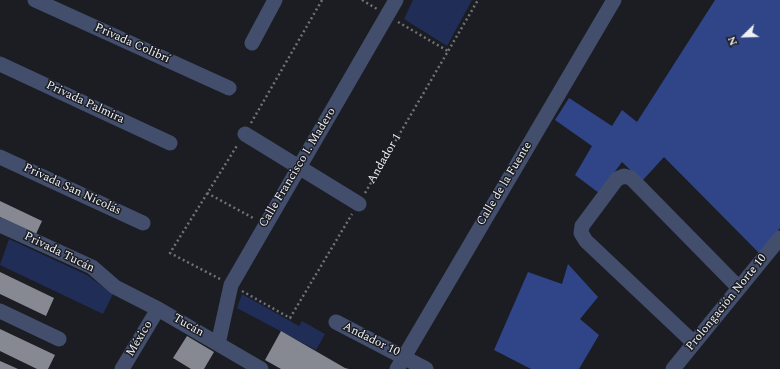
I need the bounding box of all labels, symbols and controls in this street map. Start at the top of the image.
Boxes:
north arrow [724,16,764,56]
street label: Privada Colibrí [92,21,172,67]
text: N [723,33,742,48]
street label: Privada Palmira [44,79,126,127]
street label: Calle Francisco I. Madero [257,106,339,230]
street label: Andador 1 [365,131,405,187]
street label: Calle de la Fuente [474,140,536,228]
street label: Privada San Nicolás [21,161,123,219]
street label: Privada Tucán [21,230,97,276]
street label: Prolongación Norte 10 [684,252,770,354]
street label: Tucán [170,311,206,341]
street label: México [124,319,156,359]
street label: Andador 10 [340,320,402,360]

